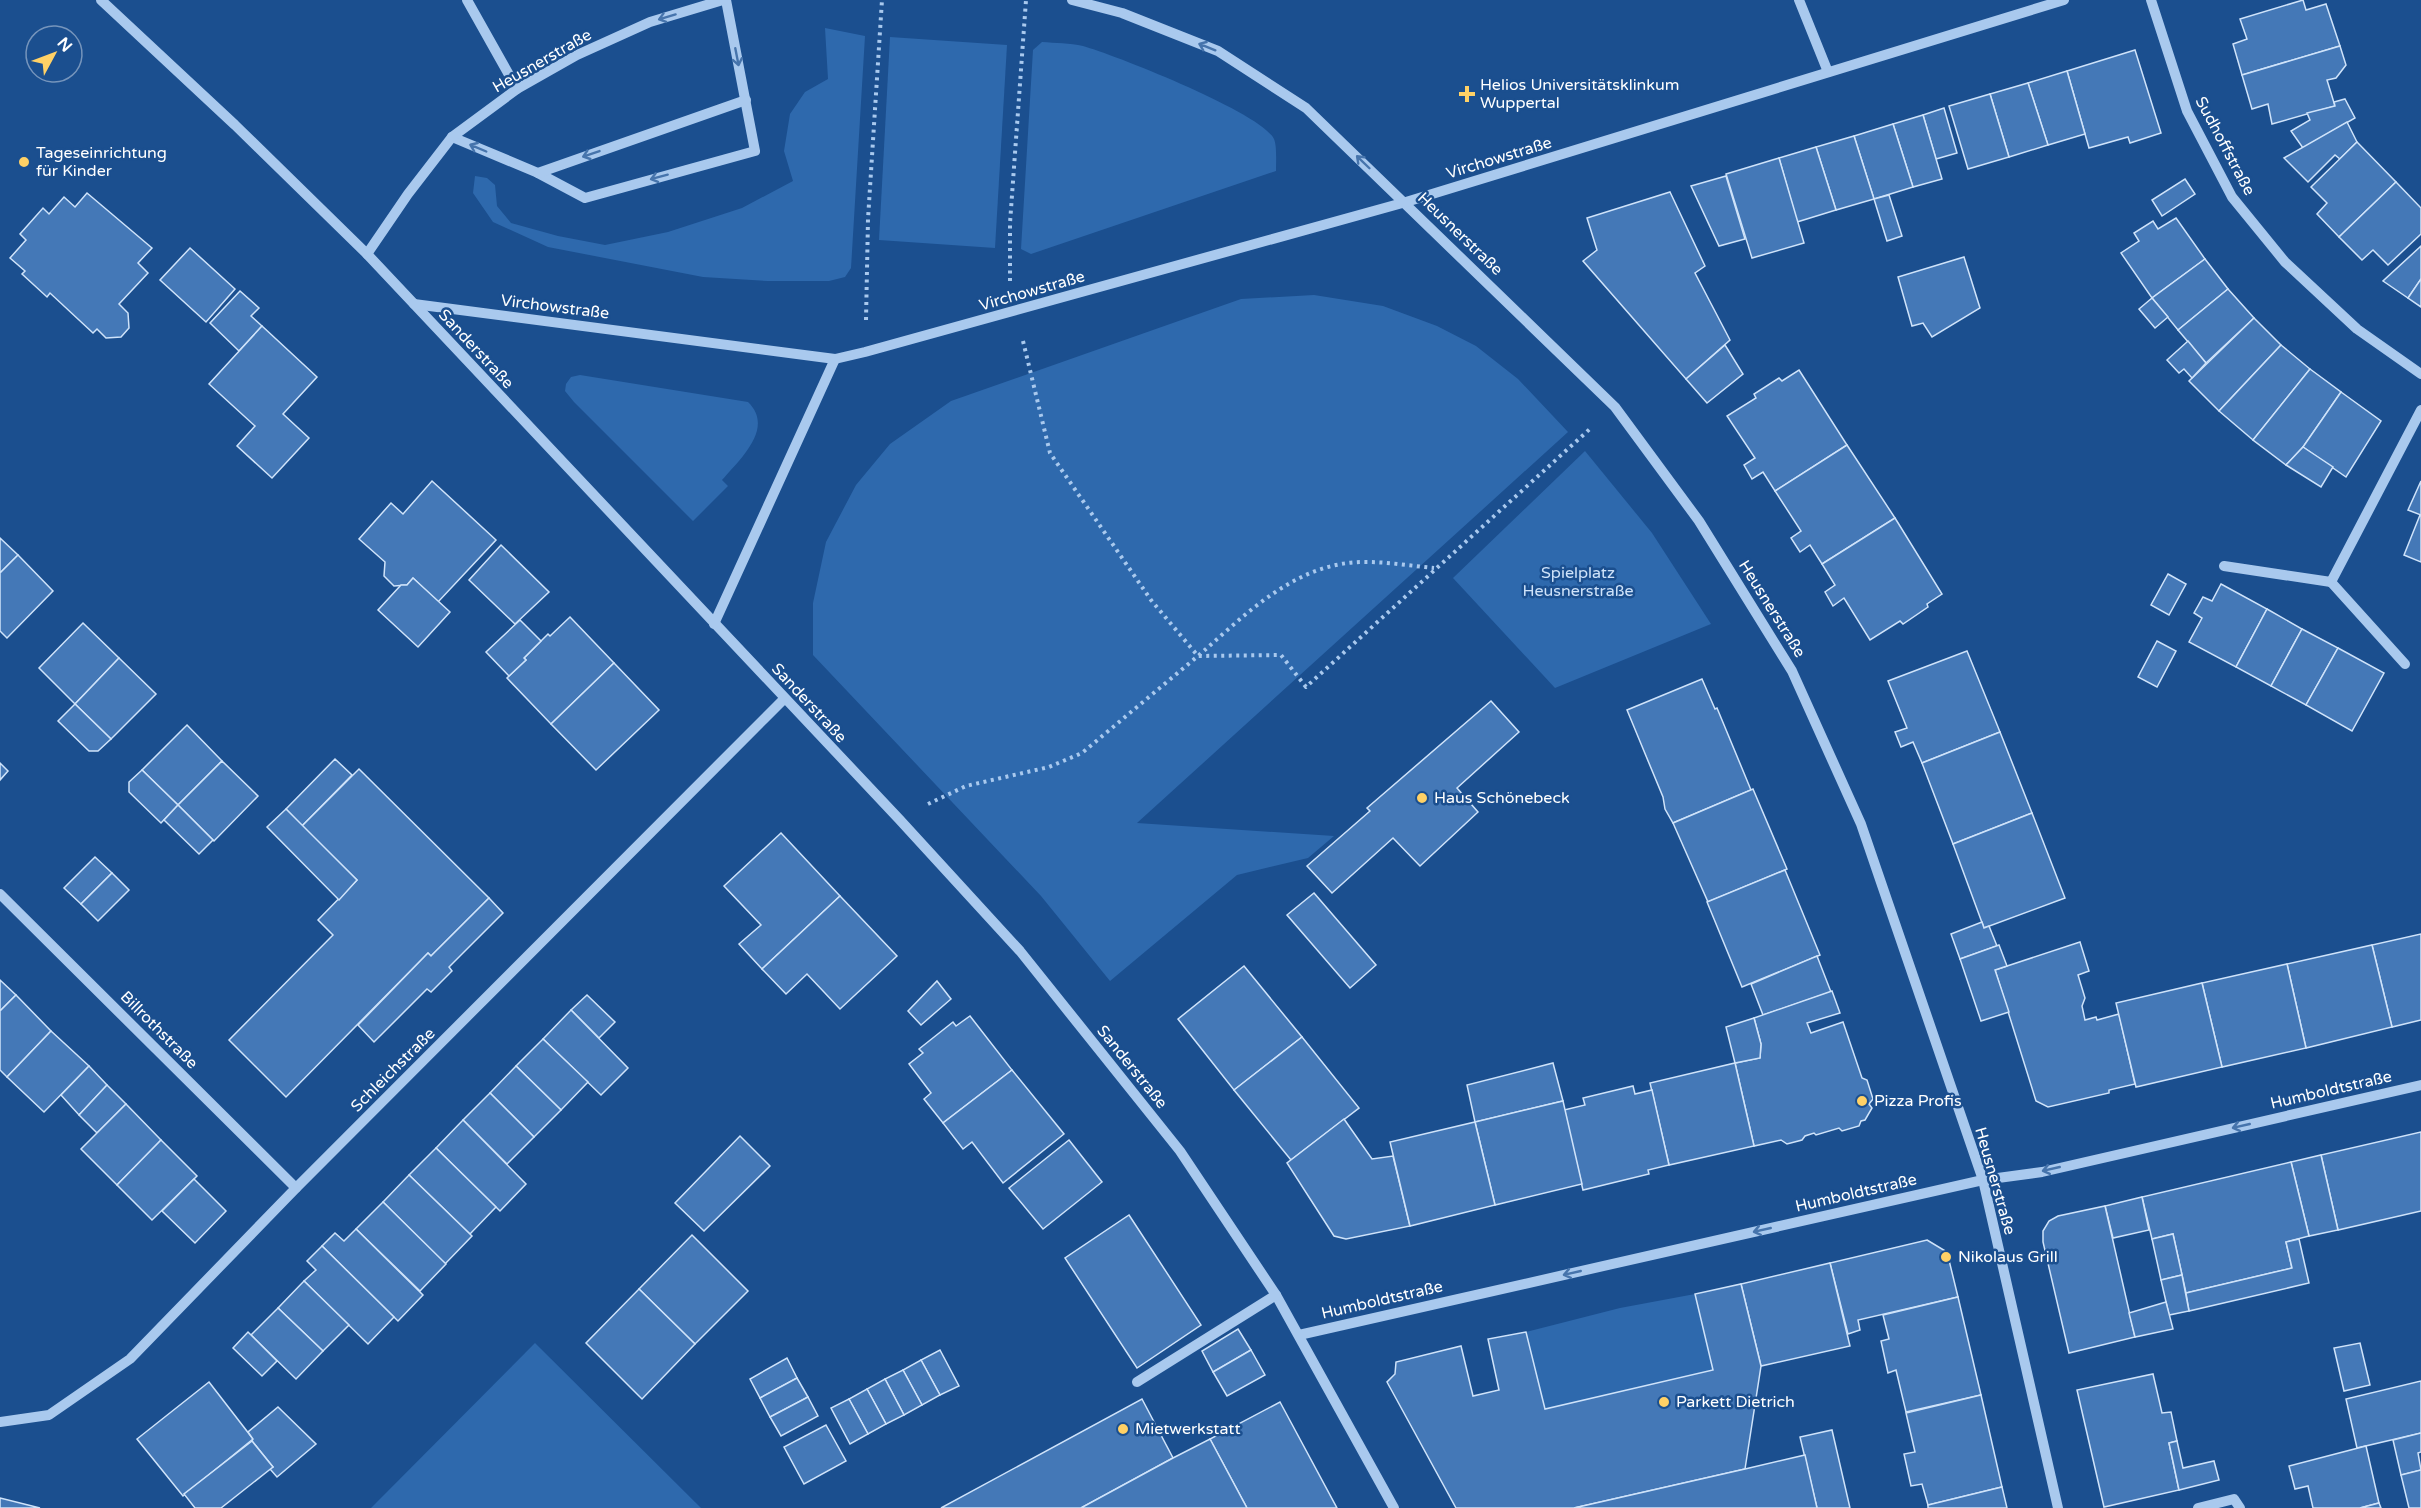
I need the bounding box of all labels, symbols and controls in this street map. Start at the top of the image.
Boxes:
one-way arrow [658,12,677,23]
north arrow [24,24,84,84]
street label: Heusnerstraße [489,25,595,97]
text: N [53,33,76,56]
one-way arrow [1199,41,1217,52]
one-way arrow [732,47,743,67]
place label: Helios Universitätsklinkum Wuppertal [1480,75,1680,113]
marker: Helios Universitätsklinkum Wuppertal [1458,85,1476,103]
street label: Sudhoffstraße [2191,93,2259,199]
street label: Virchowstraße [1444,133,1554,183]
one-way arrow [470,142,488,153]
place label: Tageseinrichtung für Kinder [36,143,167,181]
one-way arrow [582,150,601,161]
marker: Tageseinrichtung für Kinder [17,155,31,169]
one-way arrow [1356,155,1371,169]
one-way arrow [650,172,669,184]
street label: Heusnerstraße [1413,188,1507,280]
street label: Virchowstraße [977,266,1087,316]
street label: Virchowstraße [500,290,610,324]
street label: Sanderstraße [434,305,518,393]
street label: Heusnerstraße [1734,557,1810,661]
park label: Spielplatz Heusnerstraße [1523,563,1633,601]
street label: Sanderstraße [767,659,851,747]
place label: Haus Schönebeck [1434,788,1570,808]
marker: Haus Schönebeck [1415,791,1429,805]
street label: Billrothstraße [116,987,202,1073]
street label: Sanderstraße [1092,1021,1172,1113]
street label: Schleichstraße [347,1024,439,1116]
street label: Humboldtstraße [2268,1066,2394,1114]
place label: Pizza Profis [1874,1091,1962,1111]
marker: Pizza Profis [1855,1094,1869,1108]
one-way arrow [2232,1121,2251,1133]
street label: Heusnerstraße [1970,1125,2020,1237]
one-way arrow [2042,1164,2061,1176]
street label: Humboldtstraße [1793,1169,1919,1217]
one-way arrow [1753,1225,1772,1236]
place label: Nikolaus Grill [1958,1247,2058,1267]
marker: Nikolaus Grill [1939,1250,1953,1264]
one-way arrow [1562,1268,1582,1279]
street label: Humboldtstraße [1319,1276,1445,1324]
place label: Parkett Dietrich [1676,1392,1795,1412]
marker: Parkett Dietrich [1657,1395,1671,1409]
place label: Mietwerkstatt [1135,1419,1241,1439]
marker: Mietwerkstatt [1116,1422,1130,1436]

